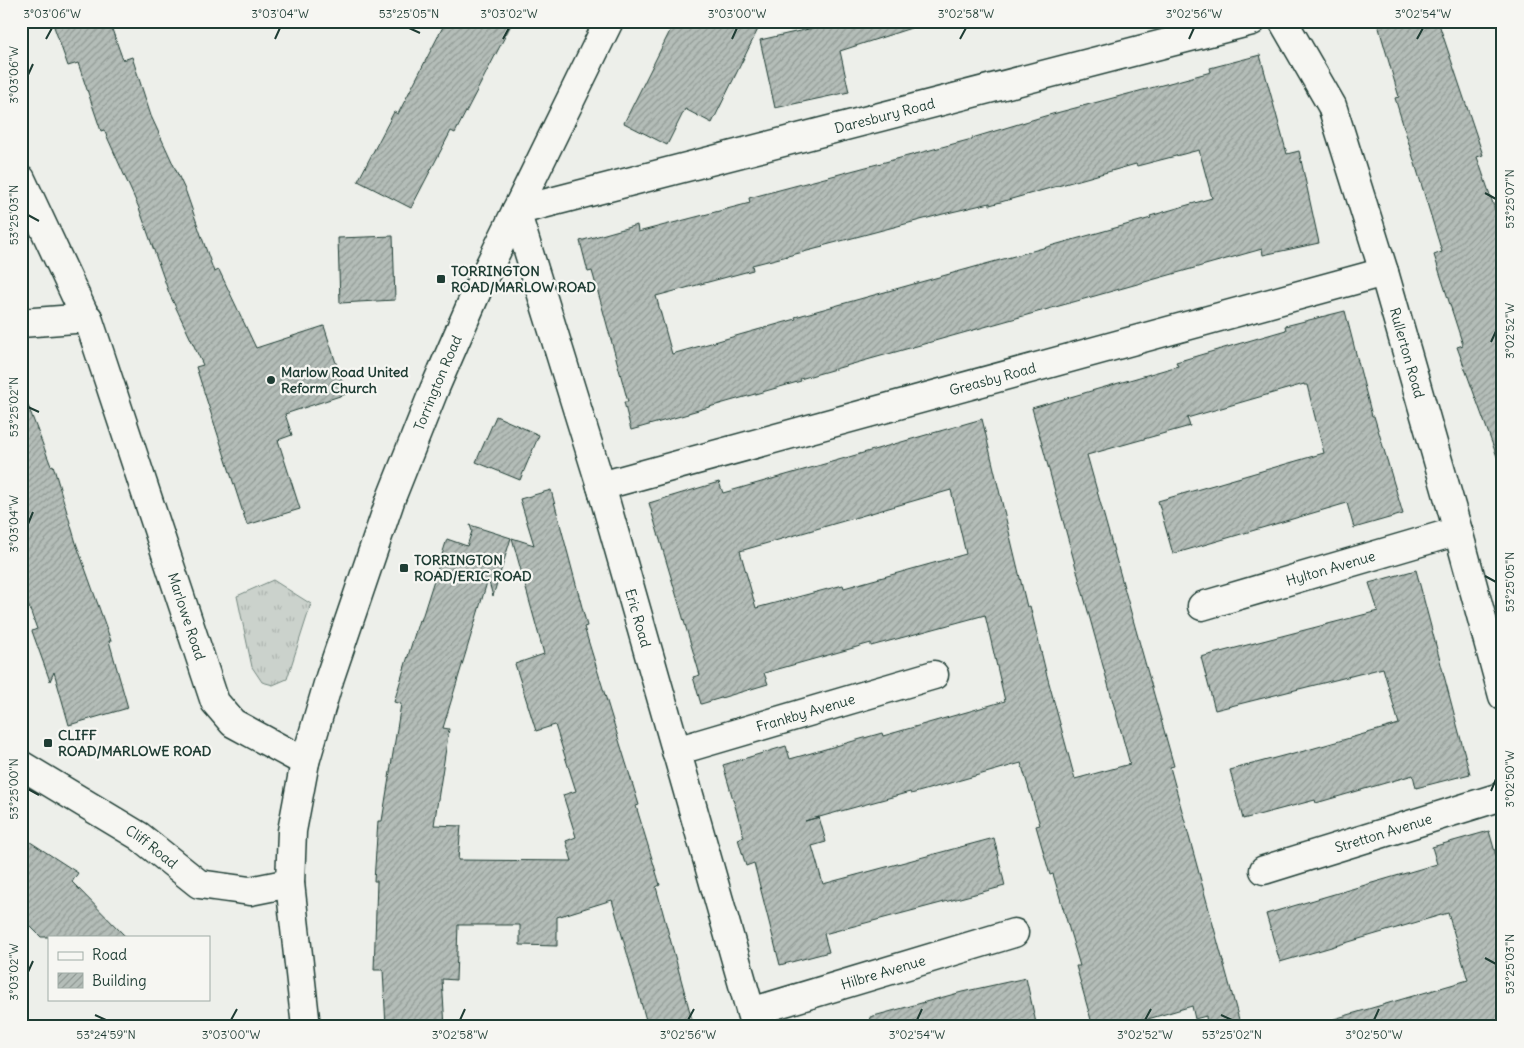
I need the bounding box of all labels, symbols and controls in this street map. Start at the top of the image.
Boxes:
text: 3°03'06"W [23,6,81,21]
text: 3°03'04"W [251,6,309,21]
text: 53°25'05"N [379,6,439,21]
text: 3°03'02"W [480,6,538,21]
text: 3°03'00"W [708,6,766,21]
text: 3°02'58"W [938,6,994,21]
text: 3°02'56"W [1166,6,1222,21]
text: 3°02'54"W [1395,6,1451,21]
text: 3°03'06"W [6,46,21,104]
street label: Daresbury Road [832,94,937,137]
text: 53°25'07"N [1502,169,1517,229]
text: 53°25'03"N [6,185,21,245]
place label: TORRINGTON ROAD/MARLOW ROAD [451,262,596,296]
marker: TORRINGTON ROAD/MARLOW ROAD [435,273,447,285]
text: 3°02'52"W [1502,303,1517,359]
street label: Rullerton Road [1386,305,1429,400]
street label: Torrington Road [410,333,466,433]
street label: Greasby Road [947,359,1038,399]
place label: Marlow Road United Reform Church [281,363,409,397]
marker: Marlow Road United Reform Church [265,374,277,386]
text: 53°25'02"N [6,377,21,437]
text: 3°03'04"W [6,495,21,553]
street label: Hylton Avenue [1284,547,1377,590]
place label: TORRINGTON ROAD/ERIC ROAD [414,551,532,585]
text: 53°25'05"N [1502,552,1517,612]
marker: TORRINGTON ROAD/ERIC ROAD [398,562,410,574]
street label: Marlowe Road [164,570,209,662]
street label: Eric Road [621,587,655,649]
street label: Frankby Avenue [754,690,857,736]
place label: CLIFF ROAD/MARLOWE ROAD [58,726,212,760]
marker: CLIFF ROAD/MARLOWE ROAD [42,737,54,749]
text: 3°02'50"W [1502,750,1517,808]
text: 53°25'00"N [6,758,21,820]
street label: Stretton Avenue [1333,810,1434,857]
street label: Cliff Road [122,821,181,872]
text: 53°25'03"N [1502,934,1517,994]
legend [48,936,210,1000]
text: 3°03'02"W [6,943,21,1001]
text: Road [92,945,127,964]
street label: Hilbre Avenue [839,951,928,993]
text: Building [92,971,147,990]
text: 53°24'59"N [76,1027,136,1042]
text: 3°03'00"W [202,1027,260,1042]
text: 3°02'58"W [432,1027,488,1042]
text: 3°02'56"W [660,1027,716,1042]
text: 3°02'54"W [889,1027,945,1042]
text: 3°02'52"W [1117,1027,1173,1042]
text: 53°25'02"N [1202,1027,1262,1042]
text: 3°02'50"W [1345,1027,1403,1042]

